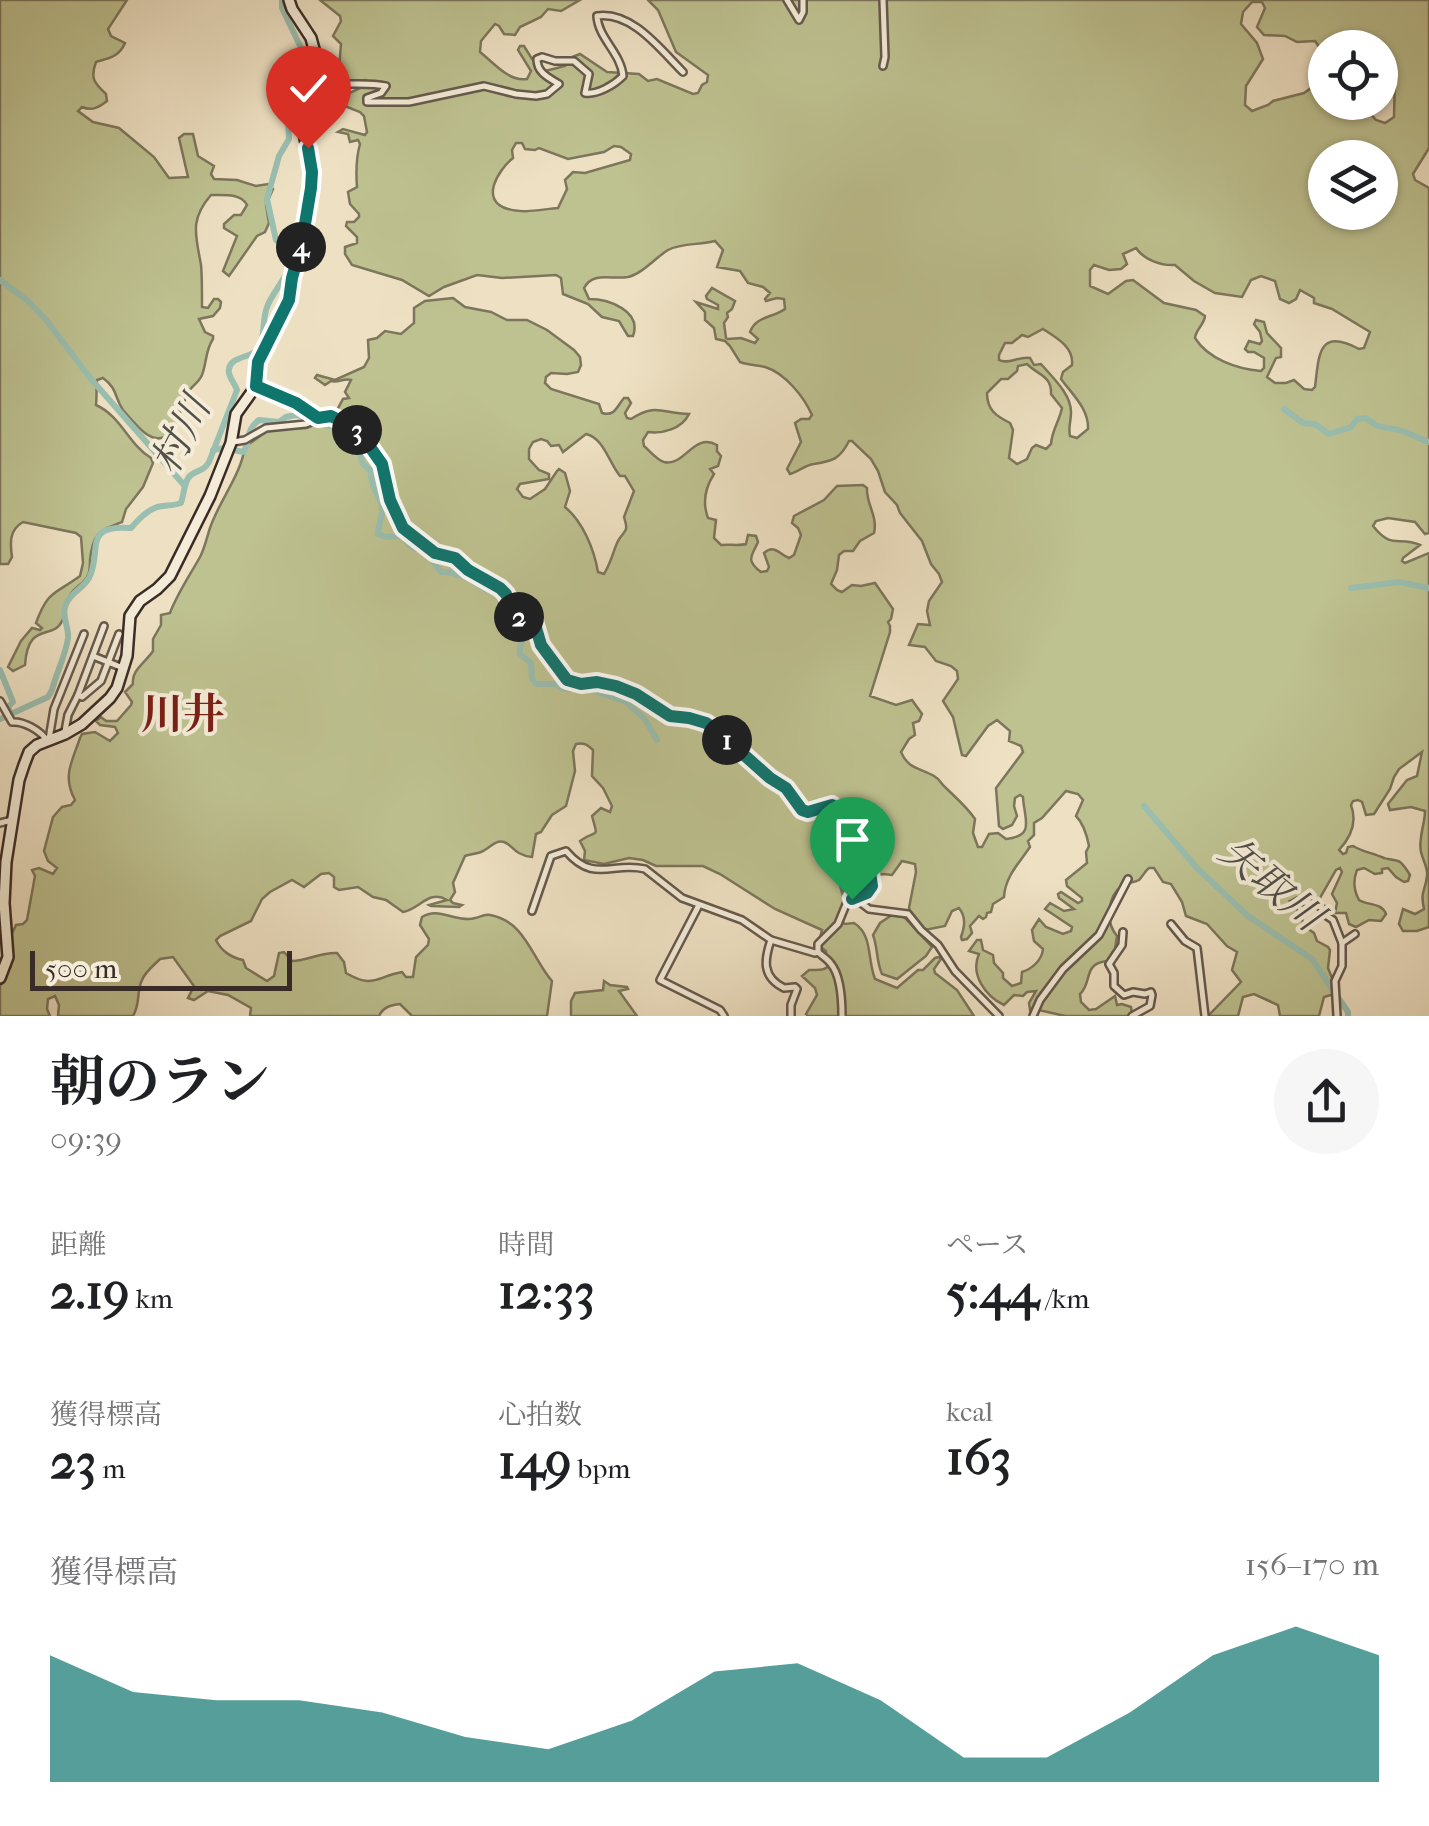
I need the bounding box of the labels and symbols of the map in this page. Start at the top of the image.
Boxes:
pin [266,46,351,149]
pin: 4 [276,222,326,272]
water label: 村川 [142,385,221,481]
pin: 3 [332,405,382,455]
pin: 2 [494,592,544,642]
district label: 川井 [141,690,225,739]
pin: 1 [702,715,752,765]
pin [810,797,895,900]
water label: 矢取川 [1210,828,1335,943]
scale bar [30,946,292,990]

